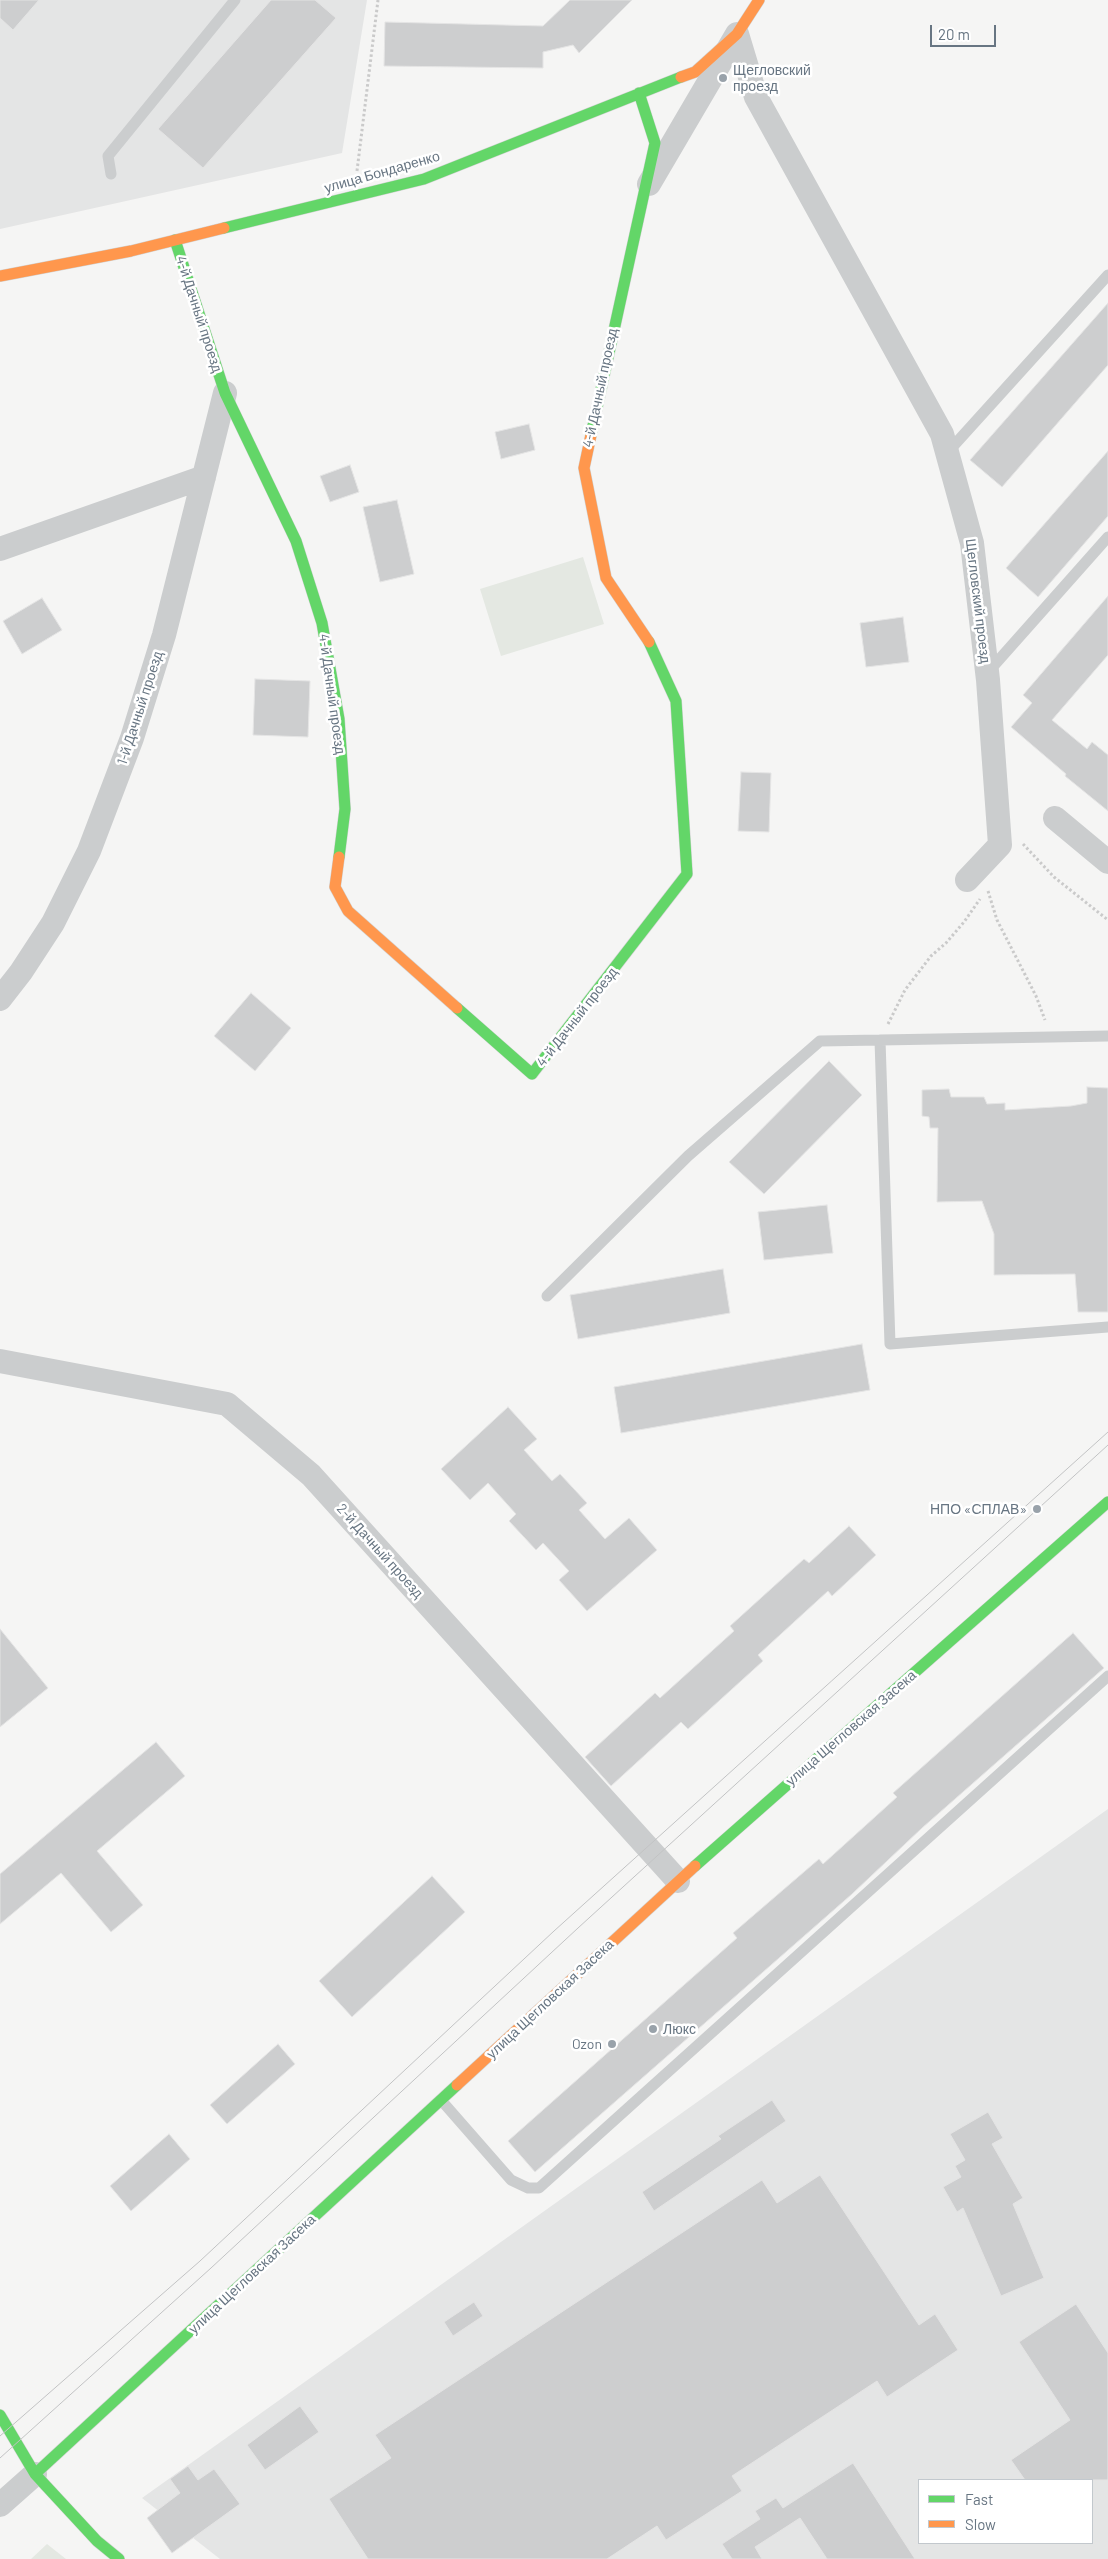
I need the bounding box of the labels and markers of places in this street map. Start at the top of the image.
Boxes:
place label: Щегловский проезд [733,62,811,94]
marker: Щегловский проезд [717,72,729,84]
place label: НПО «СПЛАВ» [930,1501,1027,1517]
marker: НПО «СПЛАВ» [1031,1503,1043,1515]
place label: Люкс [663,2021,696,2037]
marker: Люкс [647,2023,659,2035]
place label: Ozon [572,2036,602,2052]
marker: Ozon [606,2038,618,2050]

